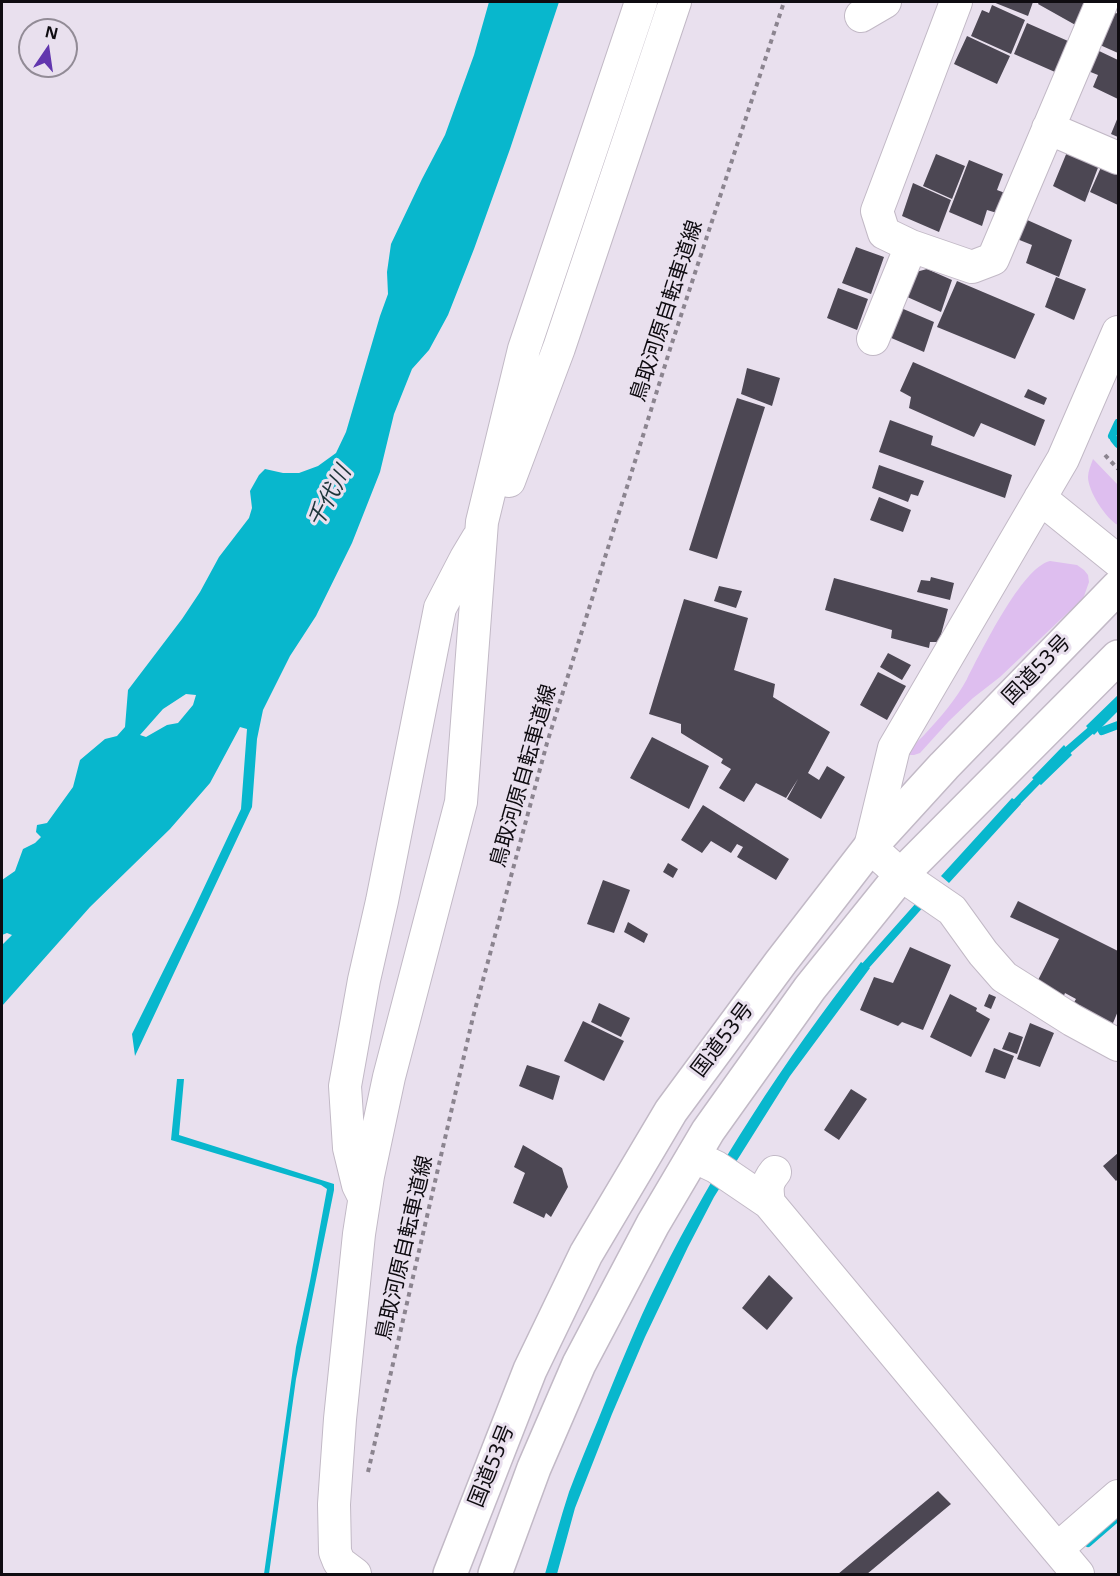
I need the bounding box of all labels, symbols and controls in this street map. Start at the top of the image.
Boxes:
north arrow [18,18,78,78]
text: N [43,20,60,45]
street label: 鳥取河原自転車道線 [626,217,708,405]
water label: 千代川 [303,462,357,532]
street label: 国道53号 [998,630,1076,710]
street label: 鳥取河原自転車道線 [486,682,562,870]
street label: 国道53号 [687,998,759,1082]
street label: 鳥取河原自転車道線 [371,1153,439,1343]
street label: 国道53号 [464,1421,520,1511]

